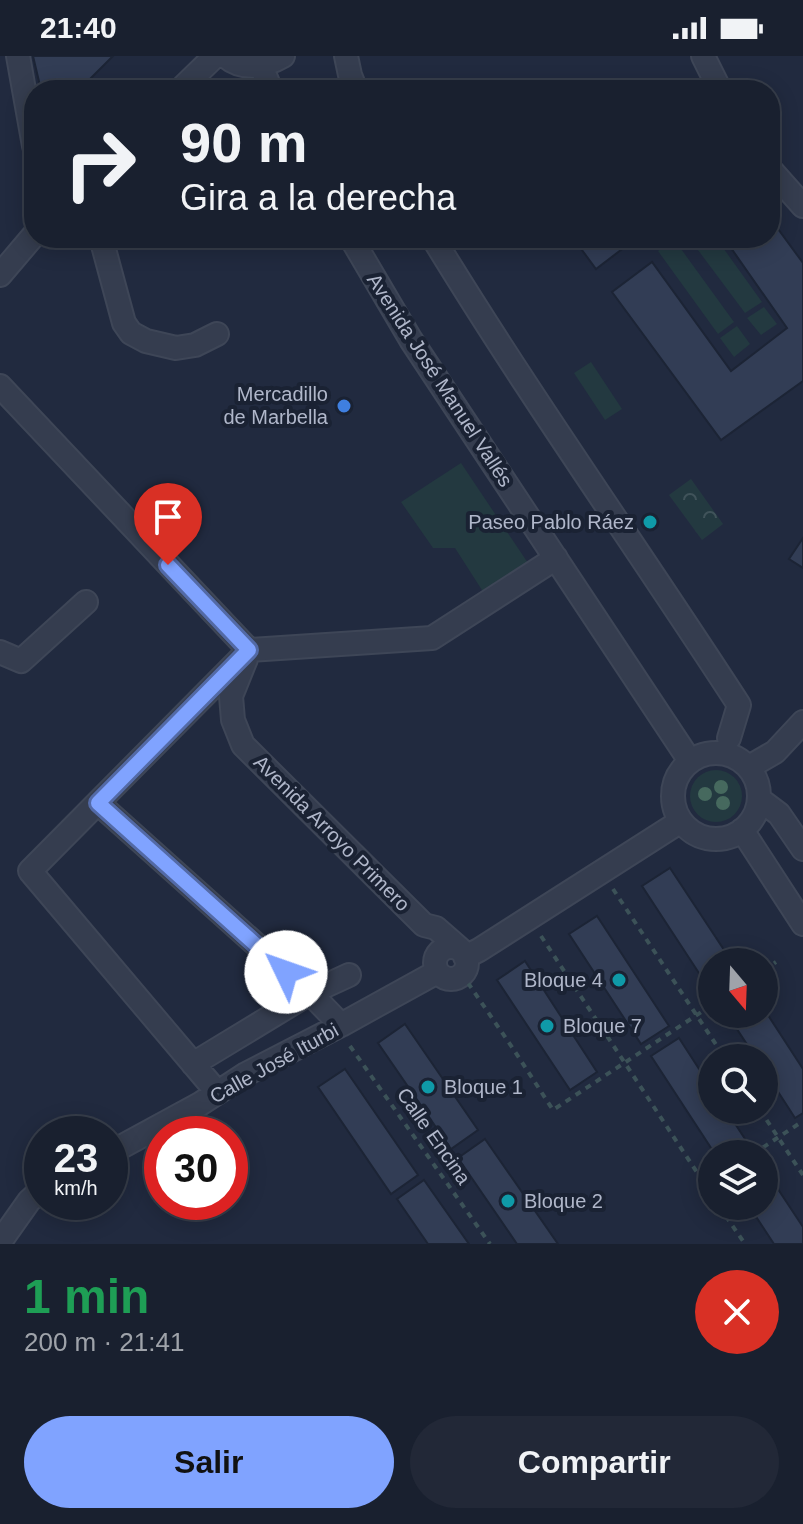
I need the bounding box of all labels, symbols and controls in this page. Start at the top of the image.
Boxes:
text: 21:40 [40,11,117,44]
text: 90 m [180,111,308,174]
icon: right [48,112,152,216]
text: Gira a la derecha [180,177,456,218]
street label: Avenida José Manuel Vallés [363,269,517,491]
place label: Mercadillo de Marbella [223,383,329,428]
marker: Mercadillo de Marbella [335,397,353,415]
pin [134,483,202,565]
icon: arrive [146,495,190,539]
place label: Paseo Pablo Ráez [468,511,634,533]
marker: Paseo Pablo Ráez [641,513,659,531]
street label: Avenida Arroyo Primero [250,751,414,915]
position arrow [244,930,328,1014]
north arrow [698,948,778,1028]
map controls [698,948,778,1220]
place label: Bloque 4 [524,969,603,991]
marker: Bloque 4 [610,971,628,989]
place label: Bloque 7 [563,1015,642,1037]
marker: Bloque 7 [538,1017,556,1035]
street label: Calle José Iturbi [206,1019,342,1107]
button: search [698,1044,778,1124]
place label: Bloque 1 [444,1076,523,1098]
marker: Bloque 1 [419,1078,437,1096]
street label: Calle Encina [393,1084,476,1189]
speed limit sign: 30 [144,1116,248,1220]
text: 23 [54,1136,98,1180]
button: layers [698,1140,778,1220]
text: km/h [54,1177,98,1199]
place label: Bloque 2 [524,1190,603,1212]
marker: Bloque 2 [499,1192,517,1210]
text: 1 min [24,1270,149,1323]
button: close [695,1270,779,1354]
text: 200 m · 21:41 [24,1327,184,1357]
button: Salir [24,1416,394,1508]
button: Compartir [410,1416,779,1508]

